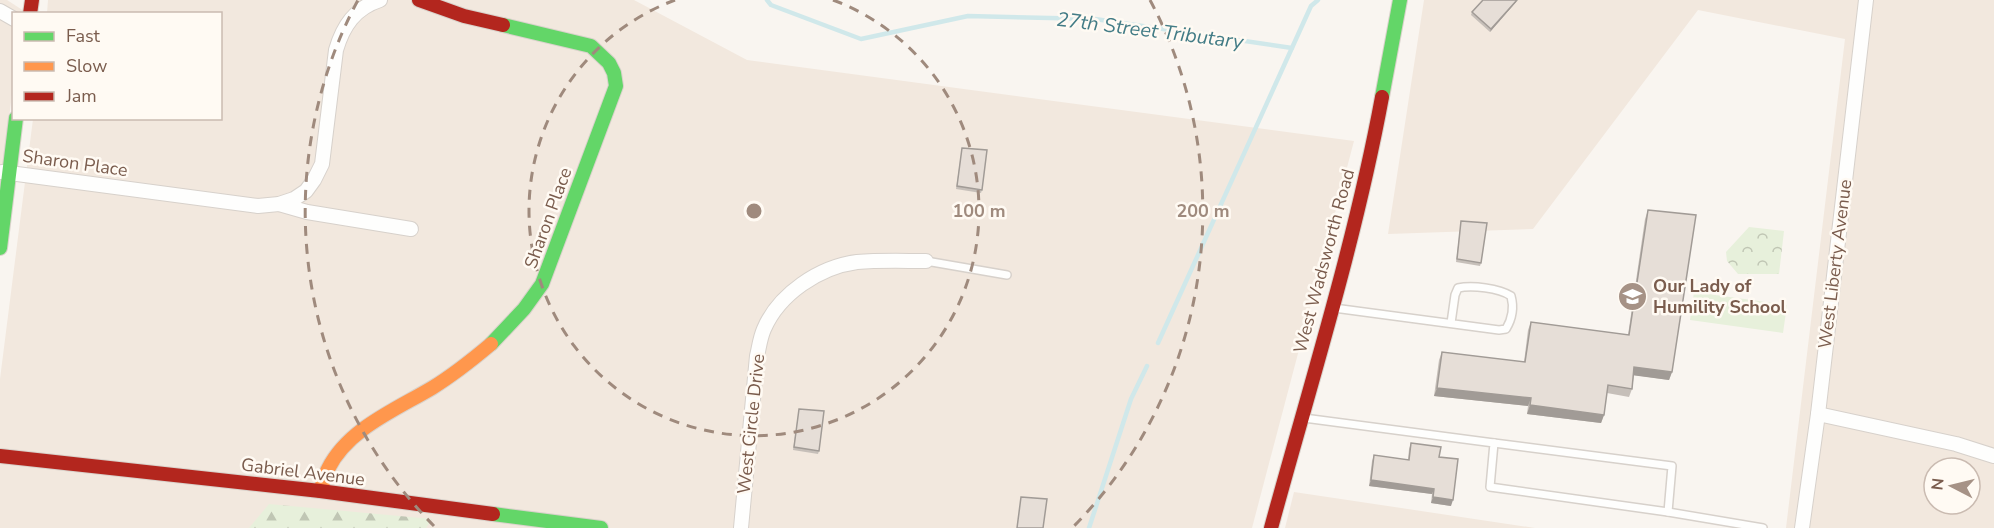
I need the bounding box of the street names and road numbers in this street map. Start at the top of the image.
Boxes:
street label: Sharon Place [21,144,129,182]
street label: Sharon Place [519,164,577,272]
street label: West Wadsworth Road [1288,166,1360,356]
street label: West Liberty Avenue [1813,178,1857,350]
street label: West Circle Drive [732,353,770,495]
street label: Gabriel Avenue [240,453,366,491]

